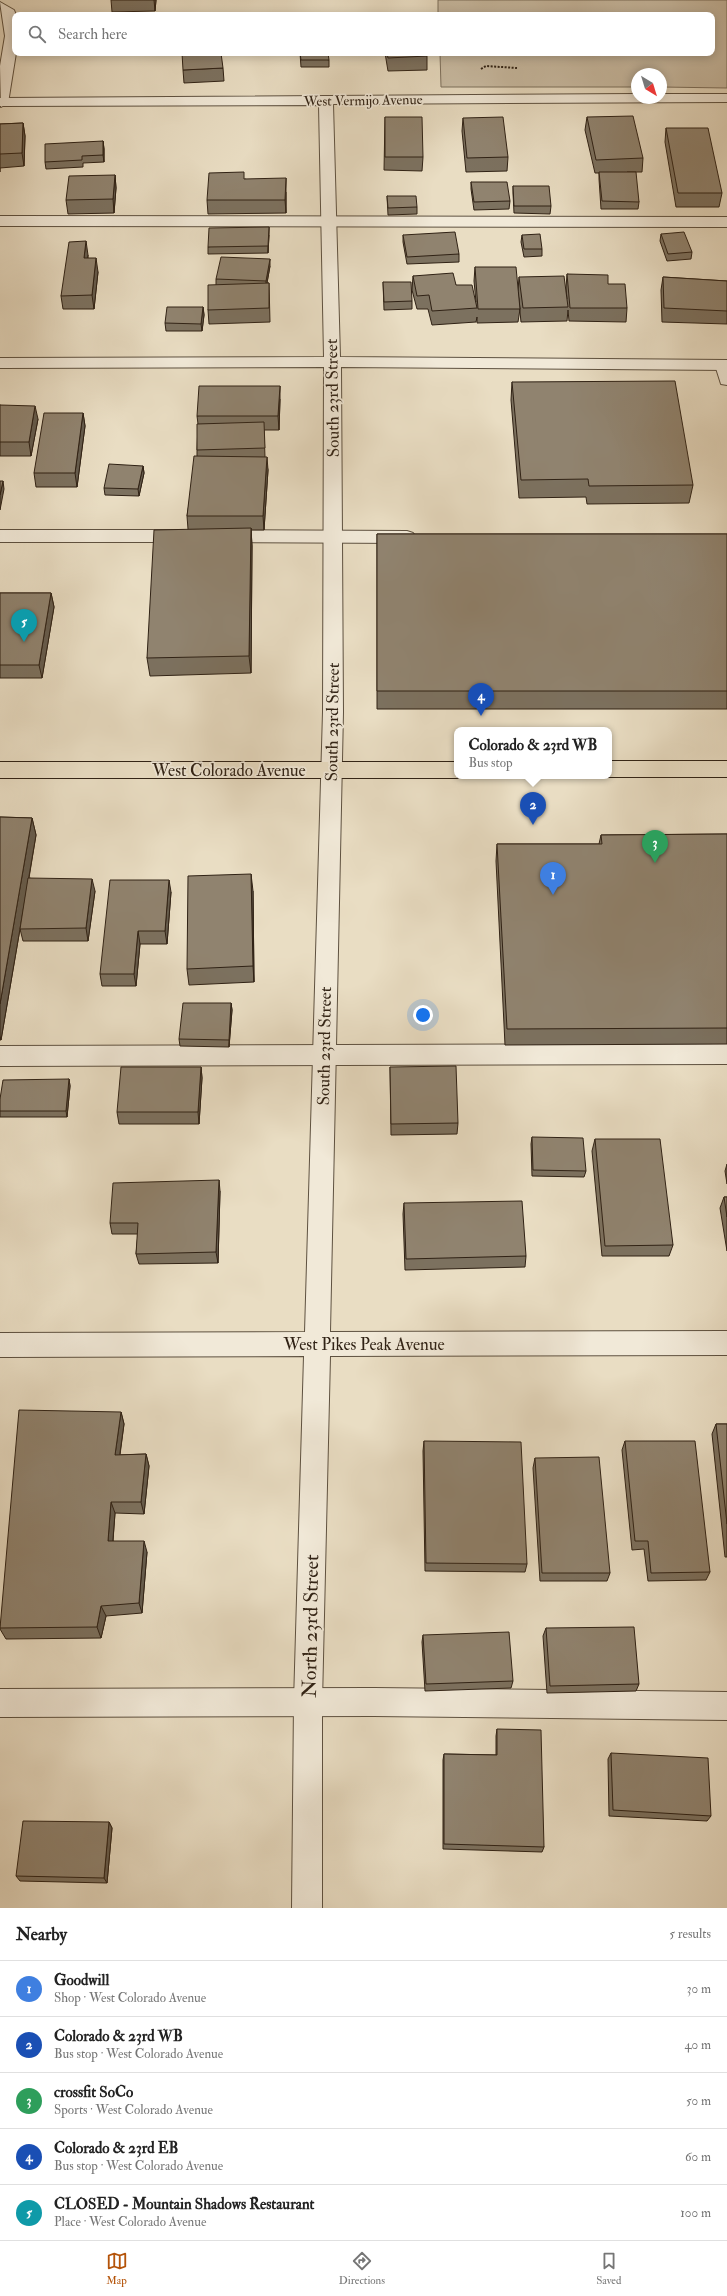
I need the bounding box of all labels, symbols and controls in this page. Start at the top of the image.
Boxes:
search box [12,12,715,56]
icon: search [26,23,48,45]
text: Search here [58,25,127,44]
north arrow [631,68,667,104]
street label: West Vermijo Avenue [302,91,423,110]
street label: South 23rd Street [321,338,344,458]
pin: 5 [11,609,37,642]
street label: South 23rd Street [321,662,344,782]
pin: 4 [468,683,494,716]
popup [454,727,612,779]
text: Colorado & 23rd WB [469,736,597,755]
text: Bus stop [469,755,512,771]
street label: West Colorado Avenue [151,760,306,781]
pin: 2 [520,792,546,825]
pin: 3 [642,830,668,863]
pin: 1 [540,862,566,895]
street label: South 23rd Street [313,986,336,1106]
your location [413,1005,433,1025]
street label: West Pikes Peak Avenue [282,1334,445,1355]
street label: North 23rd Street [297,1554,324,1698]
text: Nearby [16,1924,67,1945]
text: 5 results [669,1926,711,1942]
text: Goodwill [54,1971,109,1990]
text: 1 [27,1981,31,1997]
text: 30 m [687,1981,711,1997]
text: Shop · West Colorado Avenue [54,1990,206,2006]
text: Colorado & 23rd WB [54,2027,183,2046]
text: 2 [26,2037,32,2053]
text: 40 m [685,2037,711,2053]
text: Bus stop · West Colorado Avenue [54,2046,223,2062]
text: crossfit SoCo [54,2083,133,2102]
text: 3 [27,2093,32,2109]
text: 50 m [686,2093,711,2109]
text: Sports · West Colorado Avenue [54,2102,213,2118]
text: Colorado & 23rd EB [54,2139,178,2158]
text: 4 [25,2149,33,2165]
text: 60 m [685,2149,711,2165]
text: Bus stop · West Colorado Avenue [54,2158,223,2174]
text: CLOSED - Mountain Shadows Restaurant [54,2195,314,2214]
text: 5 [26,2205,32,2221]
text: 100 m [680,2205,711,2221]
text: Place · West Colorado Avenue [54,2214,206,2230]
tab: Map [106,2250,128,2287]
tab: Directions [339,2250,385,2287]
tab: Saved [596,2250,621,2287]

